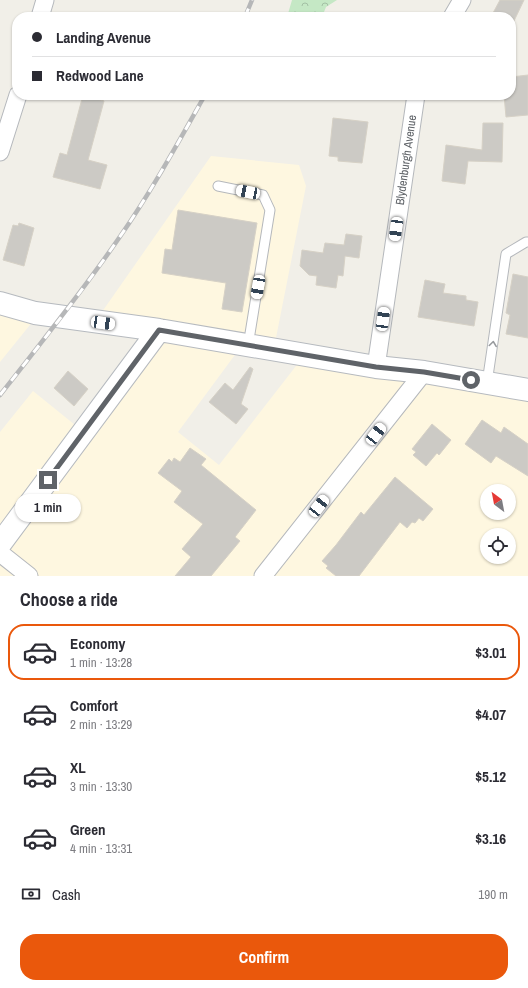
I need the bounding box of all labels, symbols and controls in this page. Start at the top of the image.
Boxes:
text: Landing Avenue [56,27,151,48]
text: Redwood Lane [56,65,143,86]
street label: Blydenburgh Avenue [392,114,420,206]
car [235,184,261,200]
car [388,216,404,242]
car [250,274,266,300]
car [375,306,391,332]
car [90,315,116,331]
one-way arrow [488,341,497,347]
route start [462,371,480,389]
car [364,421,388,447]
route end [39,471,57,489]
north arrow [480,484,516,520]
map controls [480,484,516,564]
car [307,493,331,519]
callout: 1 min [15,494,81,522]
text: 1 min [34,499,62,516]
button: locate [480,528,516,564]
text: Choose a ride [20,587,118,612]
text: Economy [70,633,125,654]
icon: car [22,634,58,670]
text: $3.01 [475,642,506,663]
text: 1 min · 13:28 [70,654,132,671]
text: Comfort [70,695,118,716]
icon: car [22,696,58,732]
text: $4.07 [475,704,506,725]
text: 2 min · 13:29 [70,716,132,733]
text: XL [70,757,86,778]
icon: car [22,758,58,794]
text: $5.12 [475,766,506,787]
text: 3 min · 13:30 [70,778,132,795]
text: Green [70,819,106,840]
icon: car [22,820,58,856]
text: $3.16 [475,828,506,849]
text: 4 min · 13:31 [70,840,132,857]
icon: cash [20,883,42,905]
text: Cash [52,884,81,905]
text: 190 m [478,886,508,903]
button: Confirm [20,934,508,980]

